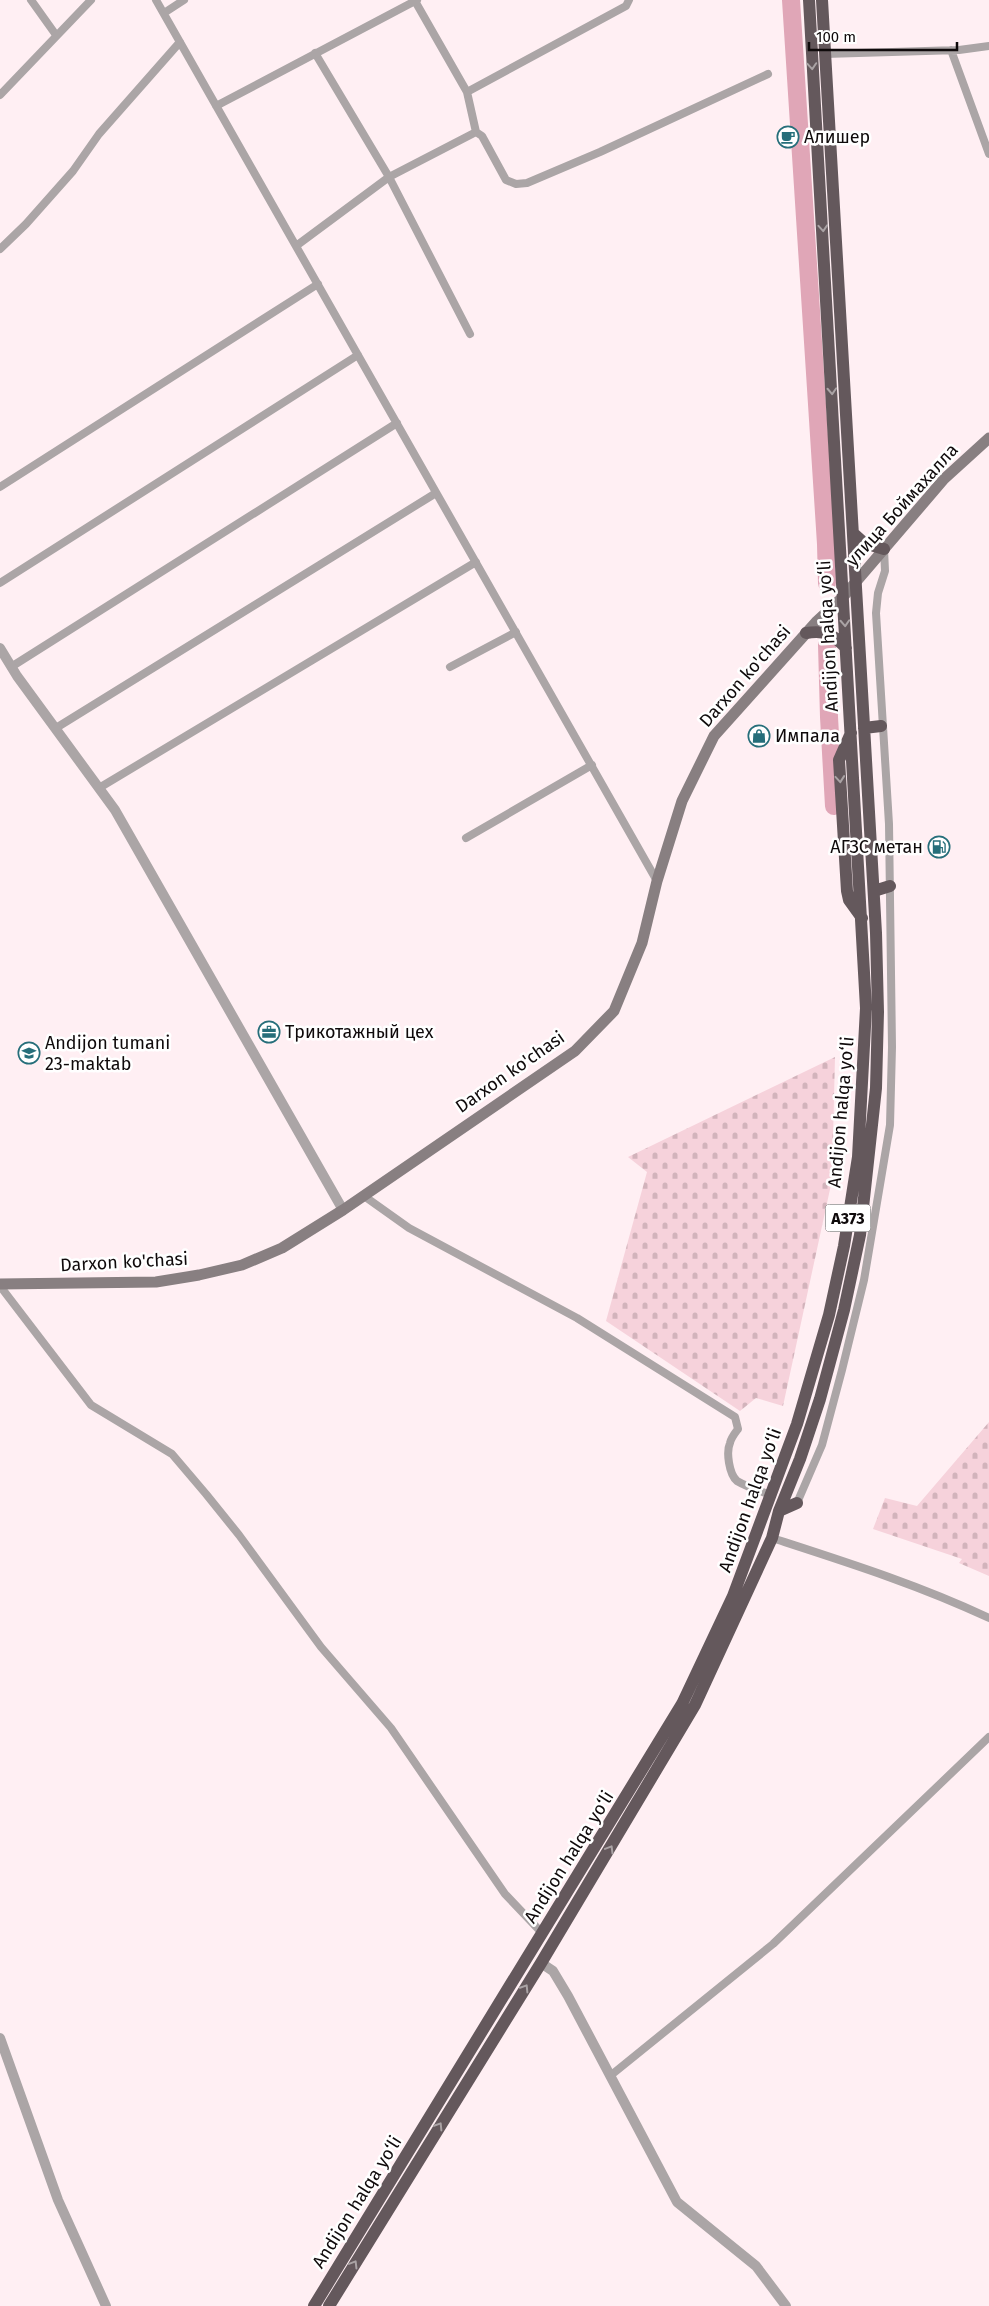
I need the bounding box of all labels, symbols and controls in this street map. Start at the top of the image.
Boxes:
scale bar [809,20,956,52]
text: 100 m [816,28,856,46]
one-way arrow [807,62,818,70]
cafe icon: Алишер [776,125,800,149]
place label: Алишер [804,126,870,148]
one-way arrow [817,225,828,233]
one-way arrow [827,387,838,395]
street label: улица Боймахалла [841,439,963,571]
street label: Andijon halqa yo‘li [813,560,843,712]
one-way arrow [839,619,850,627]
street label: Darxon ko'chasi [695,620,795,732]
shop icon: Импала [747,724,771,748]
place label: Импала [775,725,840,747]
one-way arrow [835,775,846,783]
fuel station icon: АГЗС метан [927,835,951,859]
place label: АГЗС метан [830,836,923,858]
office icon: Трикотажный цех [257,1020,281,1044]
place label: Трикотажный цех [285,1021,434,1043]
street label: Darxon ko'chasi [451,1026,569,1118]
place label: Andijon tumani 23-maktab [45,1032,170,1075]
street label: Andijon halqa yo‘li [823,1035,859,1189]
school or university icon: Andijon tumani 23-maktab [17,1041,41,1065]
road number: A373 [826,1204,870,1232]
street label: Darxon ko'chasi [60,1248,188,1276]
street label: Andijon halqa yo‘li [714,1425,786,1575]
street label: Andijon halqa yo‘li [519,1787,619,1927]
one-way arrow [603,1845,613,1854]
one-way arrow [519,1984,528,1993]
one-way arrow [432,2122,442,2131]
street label: Andijon halqa yo‘li [307,2132,407,2272]
one-way arrow [348,2261,358,2270]

